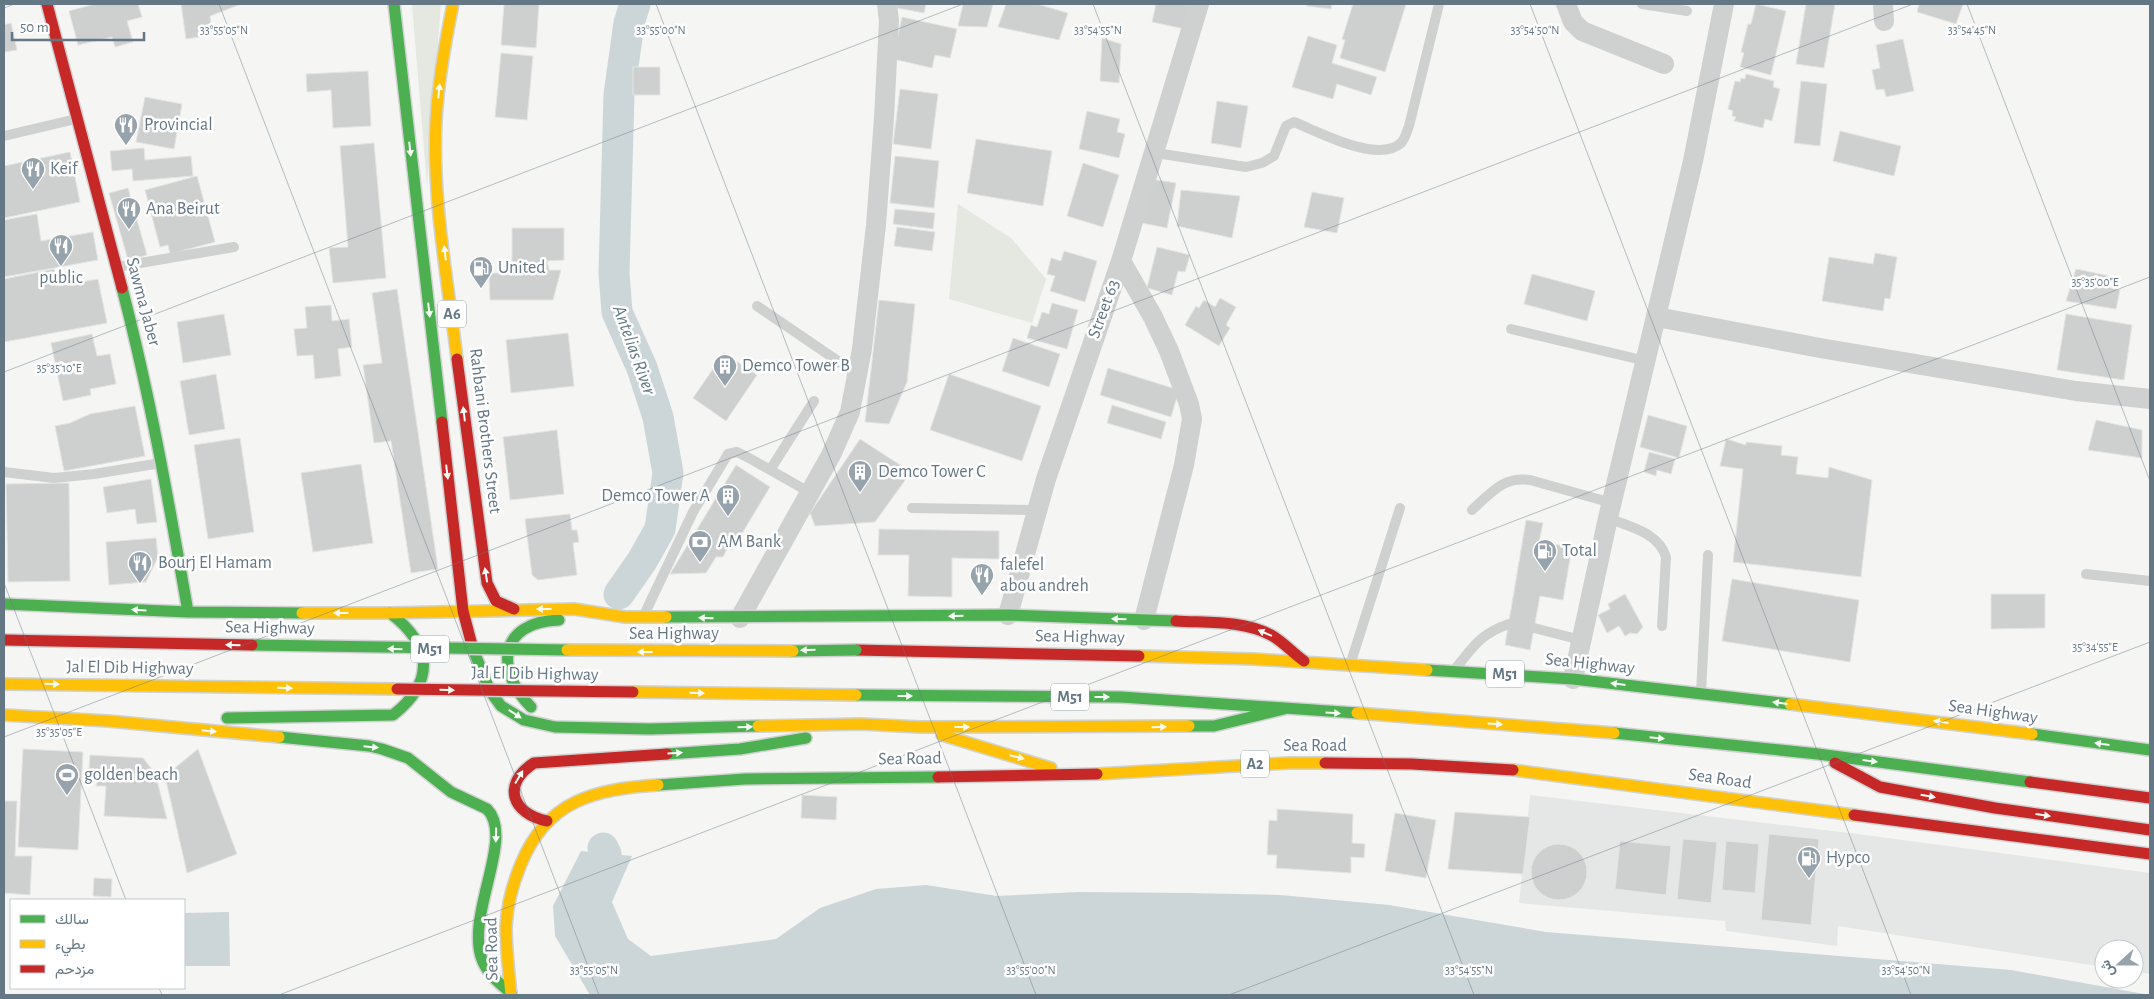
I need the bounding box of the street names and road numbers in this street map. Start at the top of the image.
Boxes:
street label: Sawma Jaber [123,256,164,348]
street label: Street 63 [1085,277,1123,341]
road number: A6 [438,300,466,328]
street label: Rahbani Brothers Street [466,347,504,515]
street label: Sea Highway [225,618,315,638]
street label: Sea Highway [629,625,719,643]
street label: Sea Highway [1035,627,1125,647]
road number: M51 [411,636,449,662]
street label: Sea Highway [1544,650,1636,678]
street label: Jal El Dib Highway [66,658,194,678]
road number: M51 [1486,661,1524,688]
street label: Jal El Dib Highway [471,664,599,684]
road number: M51 [1051,684,1089,710]
street label: Sea Highway [1947,697,2039,727]
street label: Sea Road [1283,737,1347,755]
street label: Sea Road [878,749,942,769]
road number: A2 [1241,751,1269,778]
street label: Sea Road [1687,766,1753,792]
street label: Sea Road [482,917,502,981]

